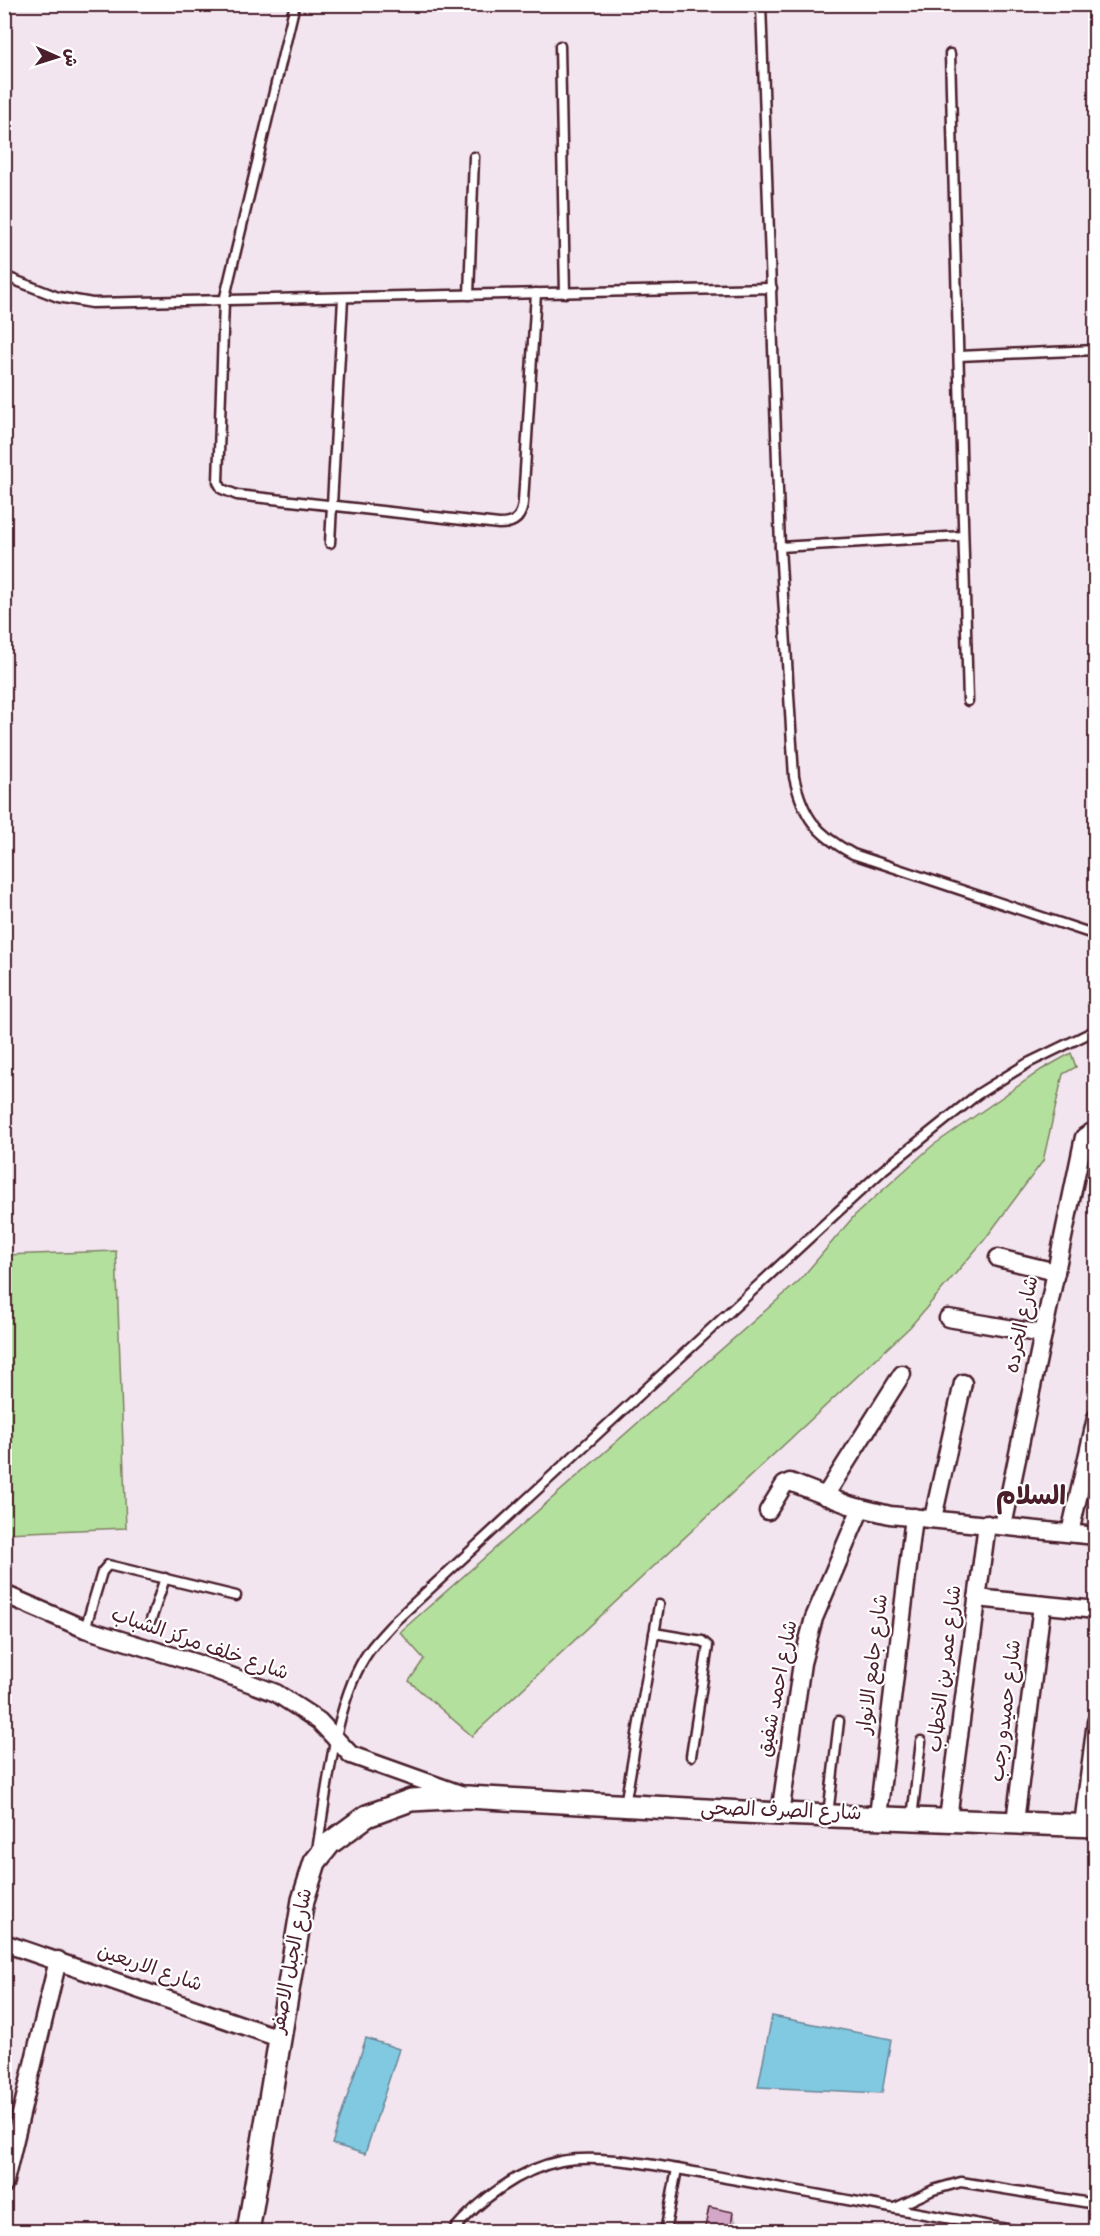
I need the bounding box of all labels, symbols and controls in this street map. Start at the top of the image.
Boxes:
north arrow [27,27,87,87]
text: ش [59,48,78,67]
street label: شارع الخرده [1001,1274,1046,1376]
district label: السلام [996,1484,1066,1515]
street label: شارع عمر بن الخطاب [924,1584,969,1754]
street label: شارع جامع الانوار [854,1593,895,1737]
street label: شارع خلف مركز الشباب [107,1604,291,1687]
street label: شارع احمد شفيق [754,1619,805,1759]
street label: شارع حميدو رجب [987,1638,1028,1784]
street label: شارع الصرف الصحى [700,1798,862,1827]
street label: شارع الجبل الاصفر [267,1886,319,2037]
street label: شارع الاربعين [94,1940,205,1999]

